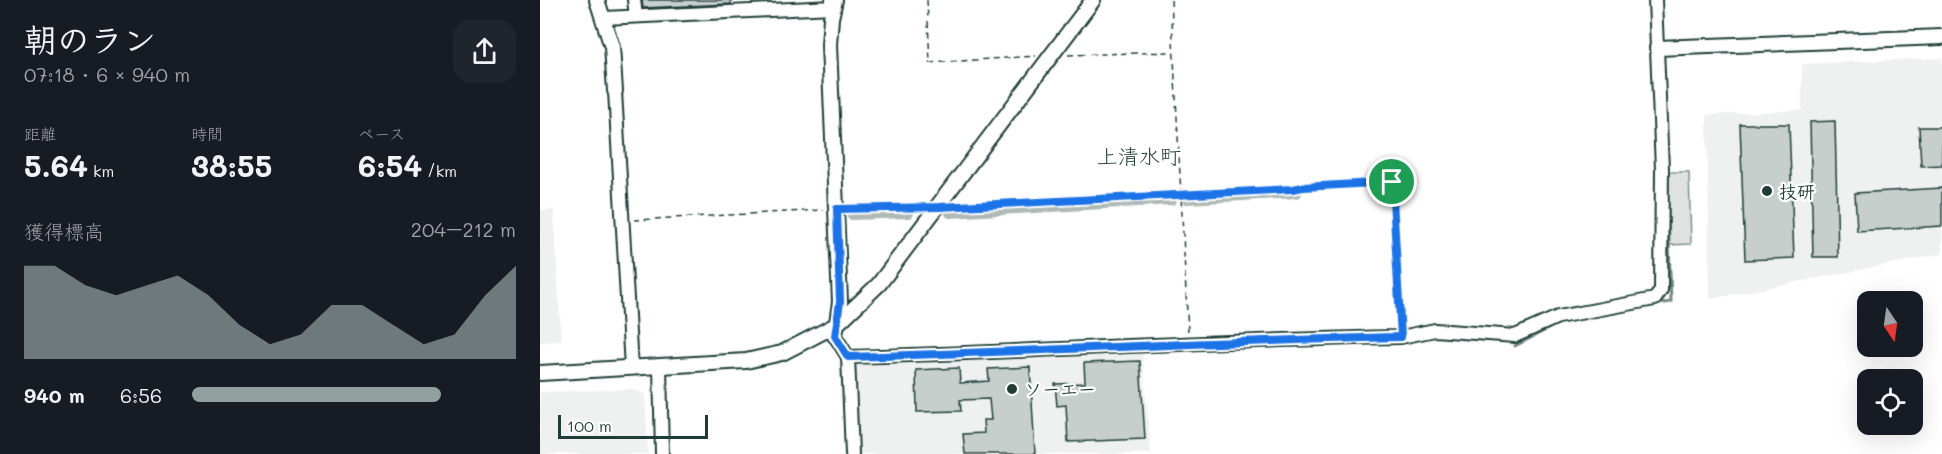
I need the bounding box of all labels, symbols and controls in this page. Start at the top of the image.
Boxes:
text: 朝のラン [24,17,156,60]
button: share [453,20,516,83]
text: 07:18 · 6 × 940 m [24,61,190,87]
text: 距離 [24,123,56,144]
text: 時間 [191,123,223,144]
text: ペース [358,123,405,144]
district label: 上清水町 [1097,142,1181,169]
text: 5.64 [24,145,88,185]
text: 38:55 [191,145,272,185]
text: 6:54 [358,145,422,185]
pin [1366,156,1417,207]
text: km [88,160,114,181]
text: /km [422,160,457,181]
icon: arrive [1375,165,1408,198]
place label: 技研 [1779,179,1815,203]
marker: 技研 [1760,184,1774,198]
text: 204–212 m [411,216,516,242]
text: 獲得標高 [24,218,104,244]
north arrow [1857,291,1923,357]
map controls [1857,291,1923,435]
button: locate [1857,369,1923,435]
place label: ソーエー [1024,377,1096,401]
text: 940 m [24,382,85,408]
text: 6:56 [120,382,162,408]
marker: ソーエー [1005,382,1019,396]
scale bar [558,412,708,440]
text: 100 m [567,415,612,436]

